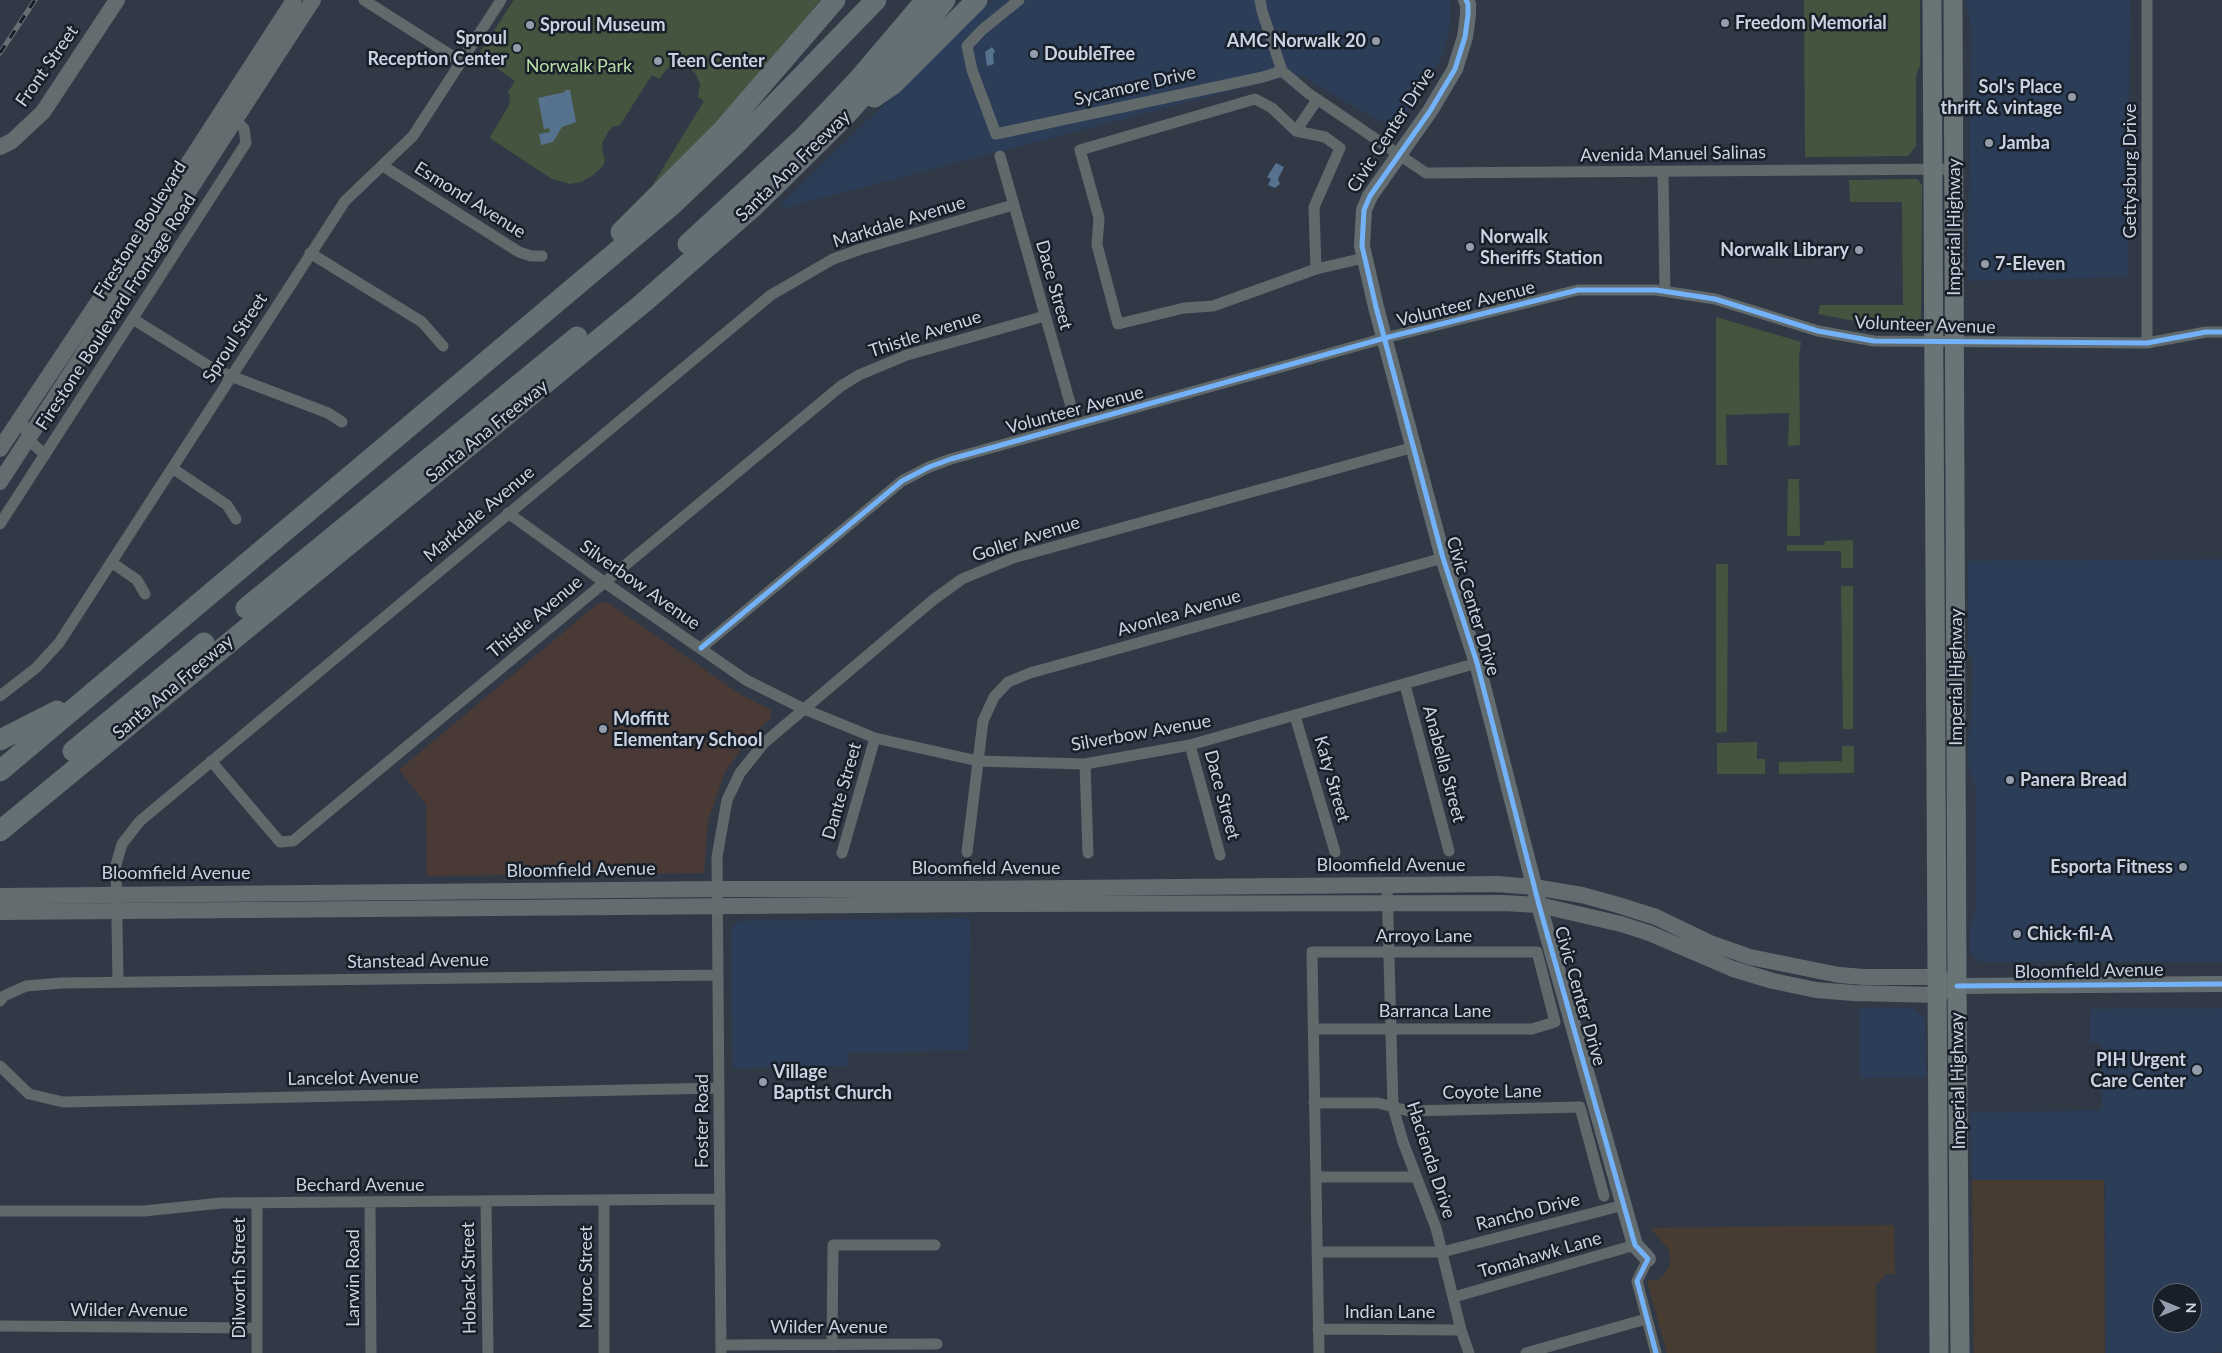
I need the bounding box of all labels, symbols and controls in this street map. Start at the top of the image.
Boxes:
place label: Freedom Memorial [1735,12,1887,34]
place label: Sproul Museum [540,14,665,36]
marker: Freedom Memorial [1719,17,1731,29]
marker: Sproul Museum [524,19,536,31]
street label: Front Street [11,21,83,111]
place label: Sproul Reception Center [367,27,507,70]
place label: AMC Norwalk 20 [1227,30,1366,52]
marker: AMC Norwalk 20 [1370,35,1382,47]
marker: Sproul Reception Center [511,42,523,54]
place label: DoubleTree [1044,43,1135,65]
marker: DoubleTree [1028,48,1040,60]
place label: Teen Center [668,50,765,72]
park label: Norwalk Park [526,55,632,77]
marker: Teen Center [652,55,664,67]
street label: Sycamore Drive [1072,62,1198,110]
street label: Civic Center Drive [1343,64,1439,196]
place label: Sol's Place thrift & vintage [1940,76,2062,118]
marker: Sol's Place thrift & vintage [2066,91,2078,103]
street label: Gettysburg Drive [2119,103,2141,239]
street label: Santa Ana Freeway [731,106,855,226]
place label: Jamba [1999,132,2050,154]
marker: Jamba [1983,137,1995,149]
street label: Avenida Manuel Salinas [1580,142,1766,166]
street label: Firestone Boulevard [89,157,191,303]
street label: Esmond Avenue [410,157,530,243]
street label: Imperial Highway [1943,158,1965,296]
street label: Firestone Boulevard Frontage Road [31,190,201,434]
street label: Markdale Avenue [830,192,968,252]
place label: Norwalk Sheriffs Station [1480,226,1603,268]
street label: Dace Street [1031,238,1077,332]
place label: Norwalk Library [1720,239,1849,261]
marker: Norwalk Sheriffs Station [1464,241,1476,253]
marker: Norwalk Library [1853,244,1865,256]
place label: 7-Eleven [1995,253,2065,275]
marker: 7-Eleven [1979,258,1991,270]
street label: Volunteer Avenue [1395,276,1537,332]
street label: Sproul Street [198,289,272,387]
street label: Thistle Avenue [866,306,984,362]
street label: Volunteer Avenue [1854,312,1996,338]
street label: Santa Ana Freeway [422,375,552,487]
street label: Volunteer Avenue [1004,381,1146,439]
street label: Markdale Avenue [419,462,539,566]
street label: Goller Avenue [969,511,1083,567]
street label: Civic Center Drive [1442,534,1504,678]
street label: Silverbow Avenue [576,535,704,635]
street label: Thistle Avenue [483,571,587,663]
street label: Avonlea Avenue [1115,585,1243,641]
street label: Imperial Highway [1945,608,1967,746]
street label: Santa Ana Freeway [108,630,238,744]
street label: Anabella Street [1418,703,1470,825]
place label: Moffitt Elementary School [613,708,762,751]
street label: Silverbow Avenue [1069,710,1213,756]
marker: Moffitt Elementary School [597,723,609,735]
street label: Katy Street [1309,734,1355,824]
street label: Dante Street [818,740,866,842]
street label: Dace Street [1200,748,1244,842]
place label: Panera Bread [2020,769,2127,791]
marker: Panera Bread [2004,774,2016,786]
street label: Bloomfield Avenue [1316,854,1466,876]
place label: Esporta Fitness [2050,856,2173,878]
street label: Bloomfield Avenue [911,857,1061,879]
street label: Bloomfield Avenue [506,858,656,882]
marker: Esporta Fitness [2177,861,2189,873]
street label: Bloomfield Avenue [101,862,251,884]
place label: Chick-fil-A [2027,923,2113,945]
street label: Civic Center Drive [1550,924,1610,1068]
street label: Arroyo Lane [1376,925,1472,947]
marker: Chick-fil-A [2011,928,2023,940]
street label: Stanstead Avenue [347,949,489,973]
street label: Bloomfield Avenue [2014,959,2164,983]
street label: Barranca Lane [1379,1000,1491,1022]
street label: Imperial Highway [1946,1012,1970,1150]
place label: PIH Urgent Care Center [2090,1049,2186,1092]
place label: Village Baptist Church [773,1061,892,1104]
marker: PIH Urgent Care Center [2190,1063,2204,1077]
street label: Lancelot Avenue [287,1066,419,1090]
street label: Foster Road [691,1074,713,1168]
marker: Village Baptist Church [757,1076,769,1088]
street label: Coyote Lane [1442,1080,1542,1104]
street label: Hacienda Drive [1402,1099,1460,1221]
street label: Bechard Avenue [295,1174,425,1196]
street label: Rancho Drive [1474,1189,1582,1235]
street label: Dilworth Street [228,1217,250,1339]
street label: Hoback Street [457,1222,481,1334]
street label: Muroc Street [575,1225,597,1329]
street label: Tomahawk Lane [1476,1227,1604,1283]
street label: Larwin Road [342,1229,364,1327]
north arrow [2152,1283,2202,1333]
street label: Wilder Avenue [70,1299,188,1321]
street label: Indian Lane [1345,1301,1435,1323]
text: N [2183,1303,2200,1313]
street label: Wilder Avenue [770,1316,888,1338]

